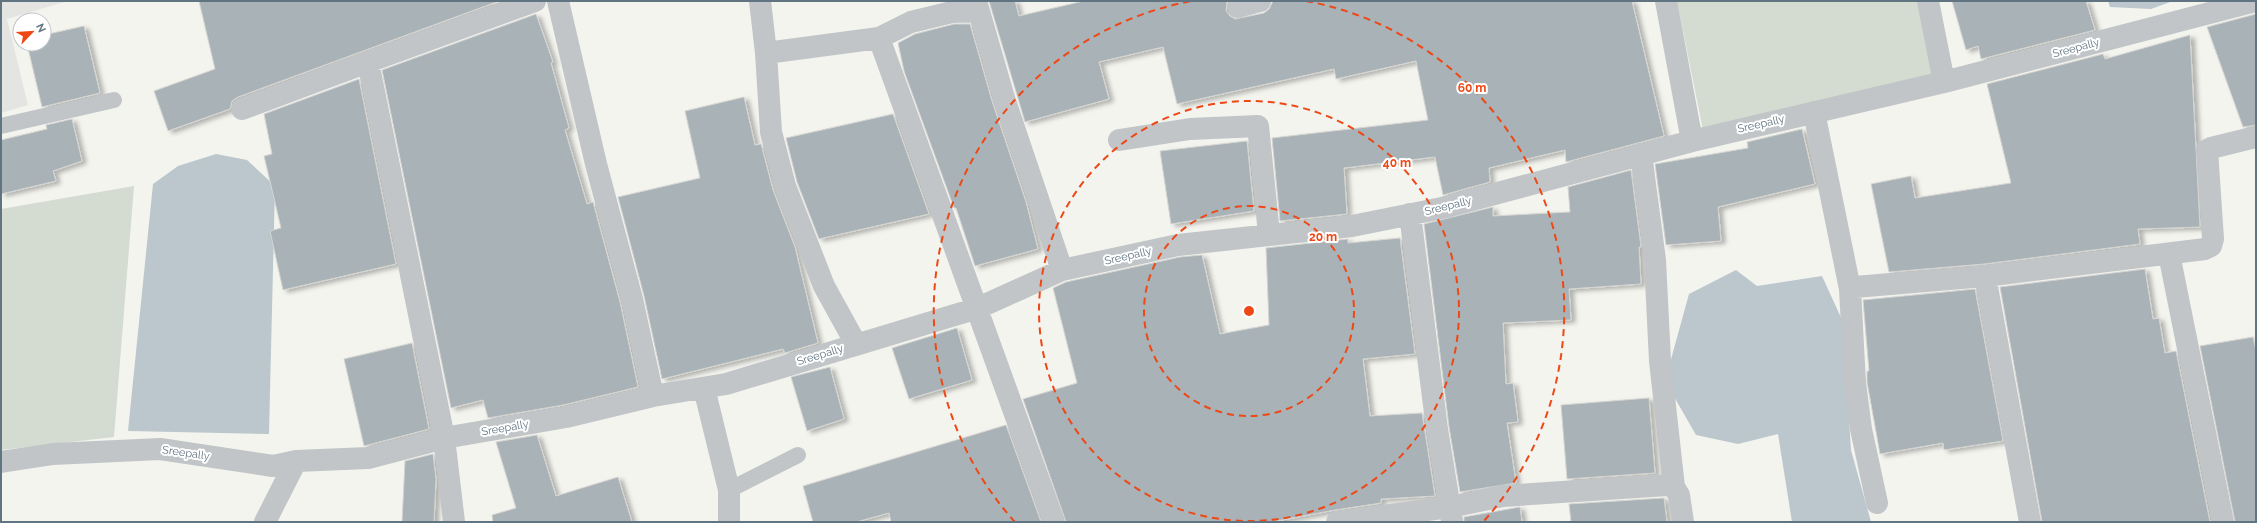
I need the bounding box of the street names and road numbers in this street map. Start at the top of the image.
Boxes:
street label: Sreepally [2051,36,2101,60]
street label: Sreepally [1736,112,1786,136]
street label: Sreepally [1423,194,1473,218]
street label: Sreepally [1103,244,1153,268]
street label: Sreepally [795,342,845,368]
street label: Sreepally [480,417,530,439]
street label: Sreepally [161,443,211,463]

